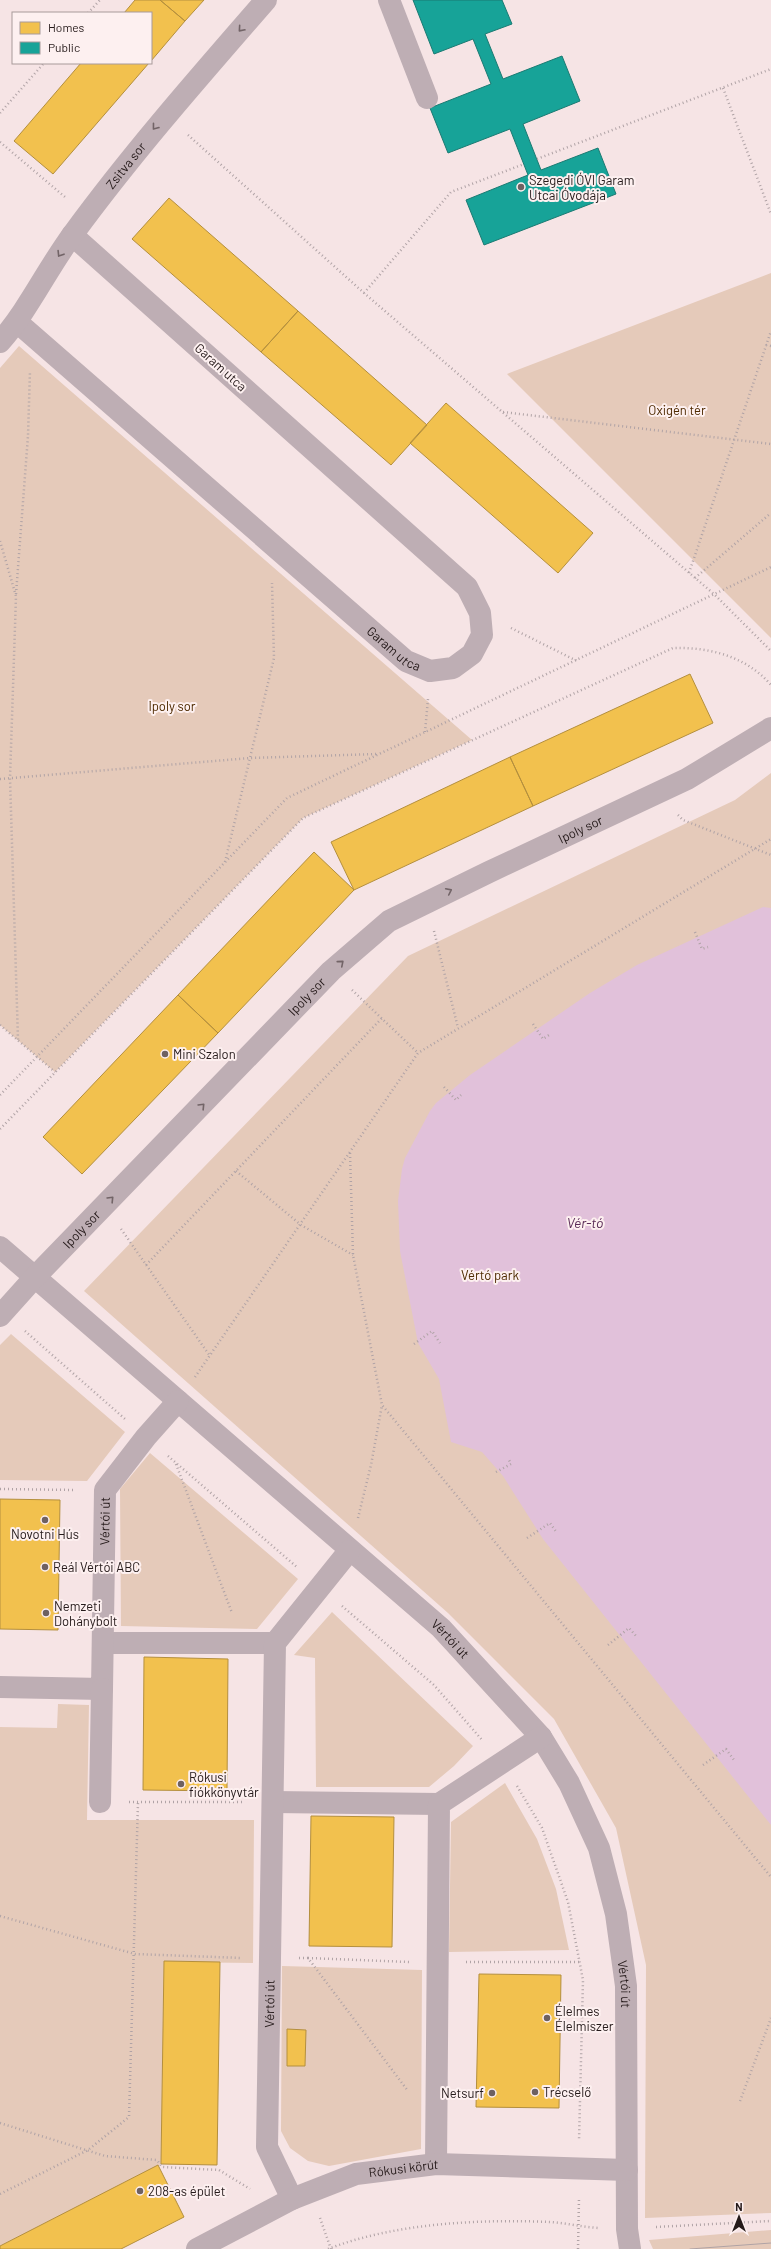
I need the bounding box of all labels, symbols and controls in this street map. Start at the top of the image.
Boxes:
legend [12,12,152,64]
text: Homes [48,20,85,34]
one-way arrow [238,25,245,32]
text: Public [48,40,80,54]
one-way arrow [153,123,160,130]
street label: Zsitva sor [102,139,149,192]
place label: Szegedi ÓVI Garam Utcai Óvodája [529,172,634,203]
marker: Szegedi ÓVI Garam Utcai Óvodája [516,182,526,192]
one-way arrow [58,250,65,257]
street label: Garam utca [192,340,250,394]
park label: Oxigén tér [648,402,706,418]
street label: Garam utca [364,623,423,674]
park label: Ipoly sor [148,698,196,714]
street label: Ipoly sor [556,812,605,846]
one-way arrow [444,889,452,896]
one-way arrow [336,960,344,967]
street label: Ipoly sor [284,974,329,1019]
place label: Mini Szalon [173,1046,236,1062]
marker: Mini Szalon [160,1049,170,1059]
one-way arrow [197,1103,204,1111]
one-way arrow [106,1196,114,1204]
street label: Ipoly sor [59,1206,104,1252]
water label: Vér-tó [567,1214,603,1231]
park label: Vértó park [461,1267,519,1283]
street label: Vértói út [96,1497,113,1545]
marker: Novotni Hús [40,1515,50,1525]
place label: Novotni Hús [11,1526,79,1542]
place label: Reál Vértói ABC [53,1559,140,1575]
marker: Reál Vértói ABC [40,1562,50,1572]
place label: Nemzeti Dohánybolt [54,1598,117,1629]
marker: Nemzeti Dohánybolt [41,1608,51,1618]
street label: Vértói út [428,1616,473,1662]
place label: Rókusi fiókkönyvtár [189,1769,259,1800]
marker: Rókusi fiókkönyvtár [176,1779,186,1789]
street label: Vértói út [614,1959,634,2008]
street label: Vértói út [261,1980,278,2028]
place label: Élelmes Élelmiszer [555,2003,614,2034]
marker: Élelmes Élelmiszer [542,2013,552,2023]
place label: Trécselő [543,2084,591,2100]
place label: Netsurf [441,2085,484,2101]
marker: Trécselő [530,2087,540,2097]
marker: Netsurf [487,2088,497,2098]
street label: Rókusi körút [368,2156,439,2180]
place label: 208-as épület [148,2183,225,2199]
marker: 208-as épület [135,2186,145,2196]
north arrow [719,2197,759,2237]
text: N [735,2200,743,2213]

